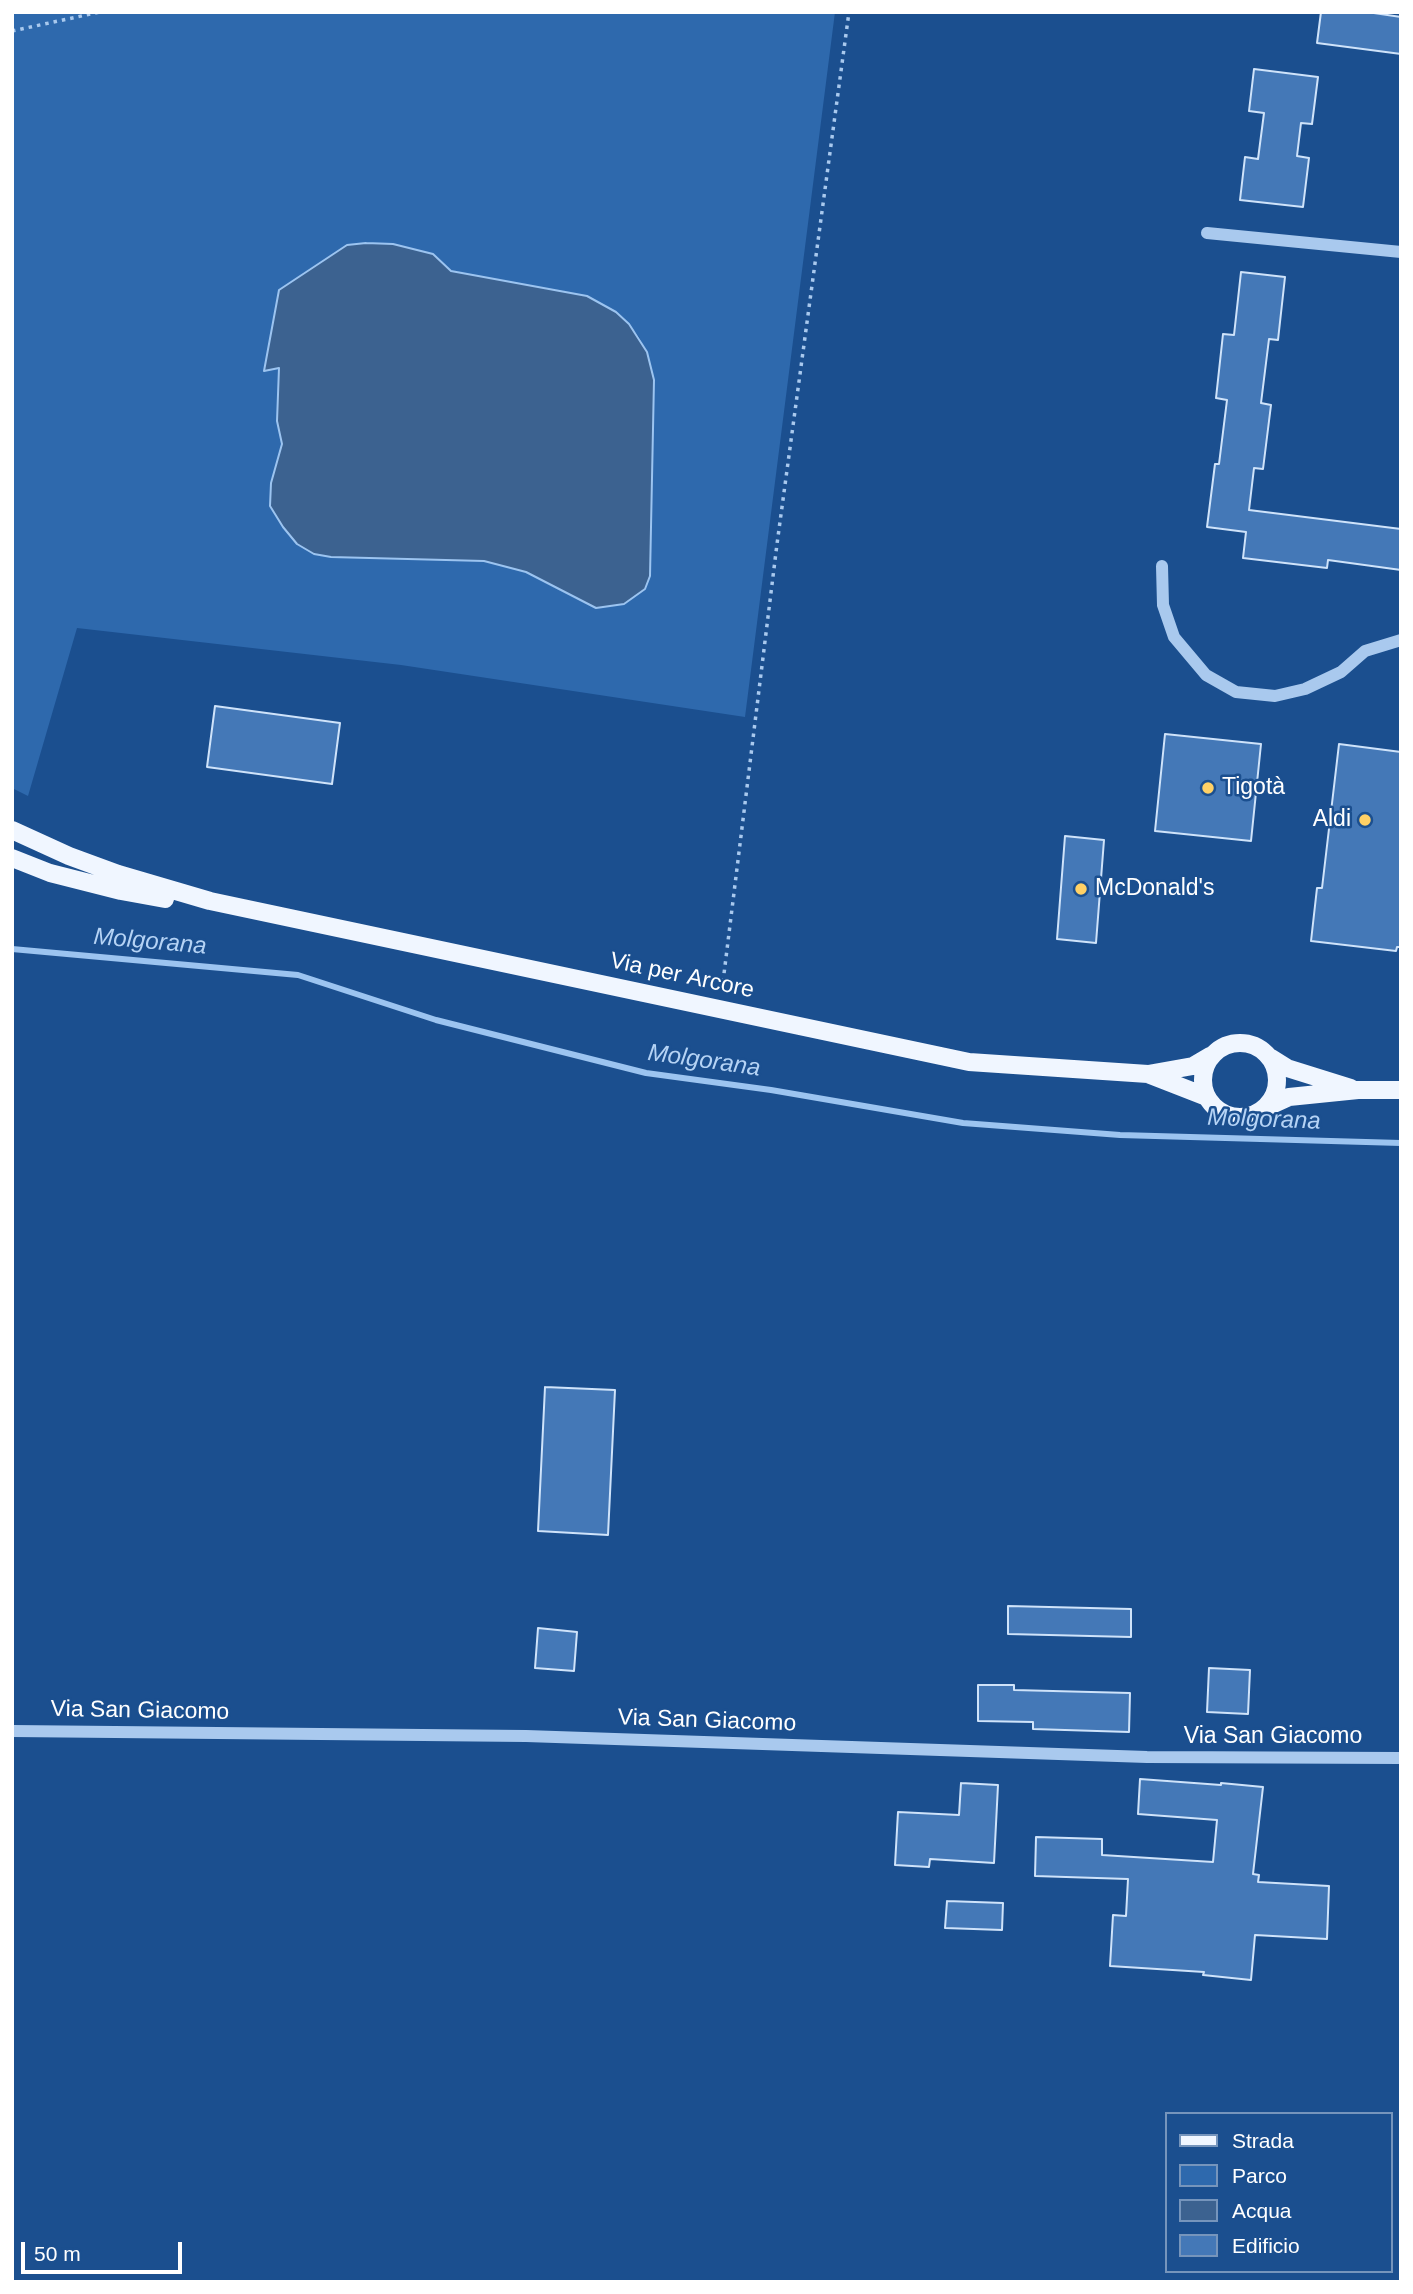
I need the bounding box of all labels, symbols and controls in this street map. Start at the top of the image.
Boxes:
place label: Tigotà [1222,774,1285,802]
marker: Tigotà [1200,780,1216,796]
place label: Aldi [1313,806,1351,834]
marker: Aldi [1357,812,1373,828]
place label: McDonald's [1095,875,1214,903]
marker: McDonald's [1073,881,1089,897]
water label: Molgorana [92,923,208,961]
street label: Via per Arcore [607,947,757,1005]
water label: Molgorana [646,1039,762,1083]
water label: Molgorana [1207,1104,1321,1136]
street label: Via San Giacomo [50,1696,230,1726]
street label: Via San Giacomo [617,1704,797,1738]
street label: Via San Giacomo [1184,1723,1362,1751]
legend [1164,2112,1392,2273]
text: Strada [1232,2129,1294,2152]
text: Parco [1232,2164,1287,2187]
text: Acqua [1232,2199,1292,2222]
scale bar [24,2228,186,2272]
text: Edificio [1232,2234,1300,2257]
text: 50 m [34,2242,81,2265]

